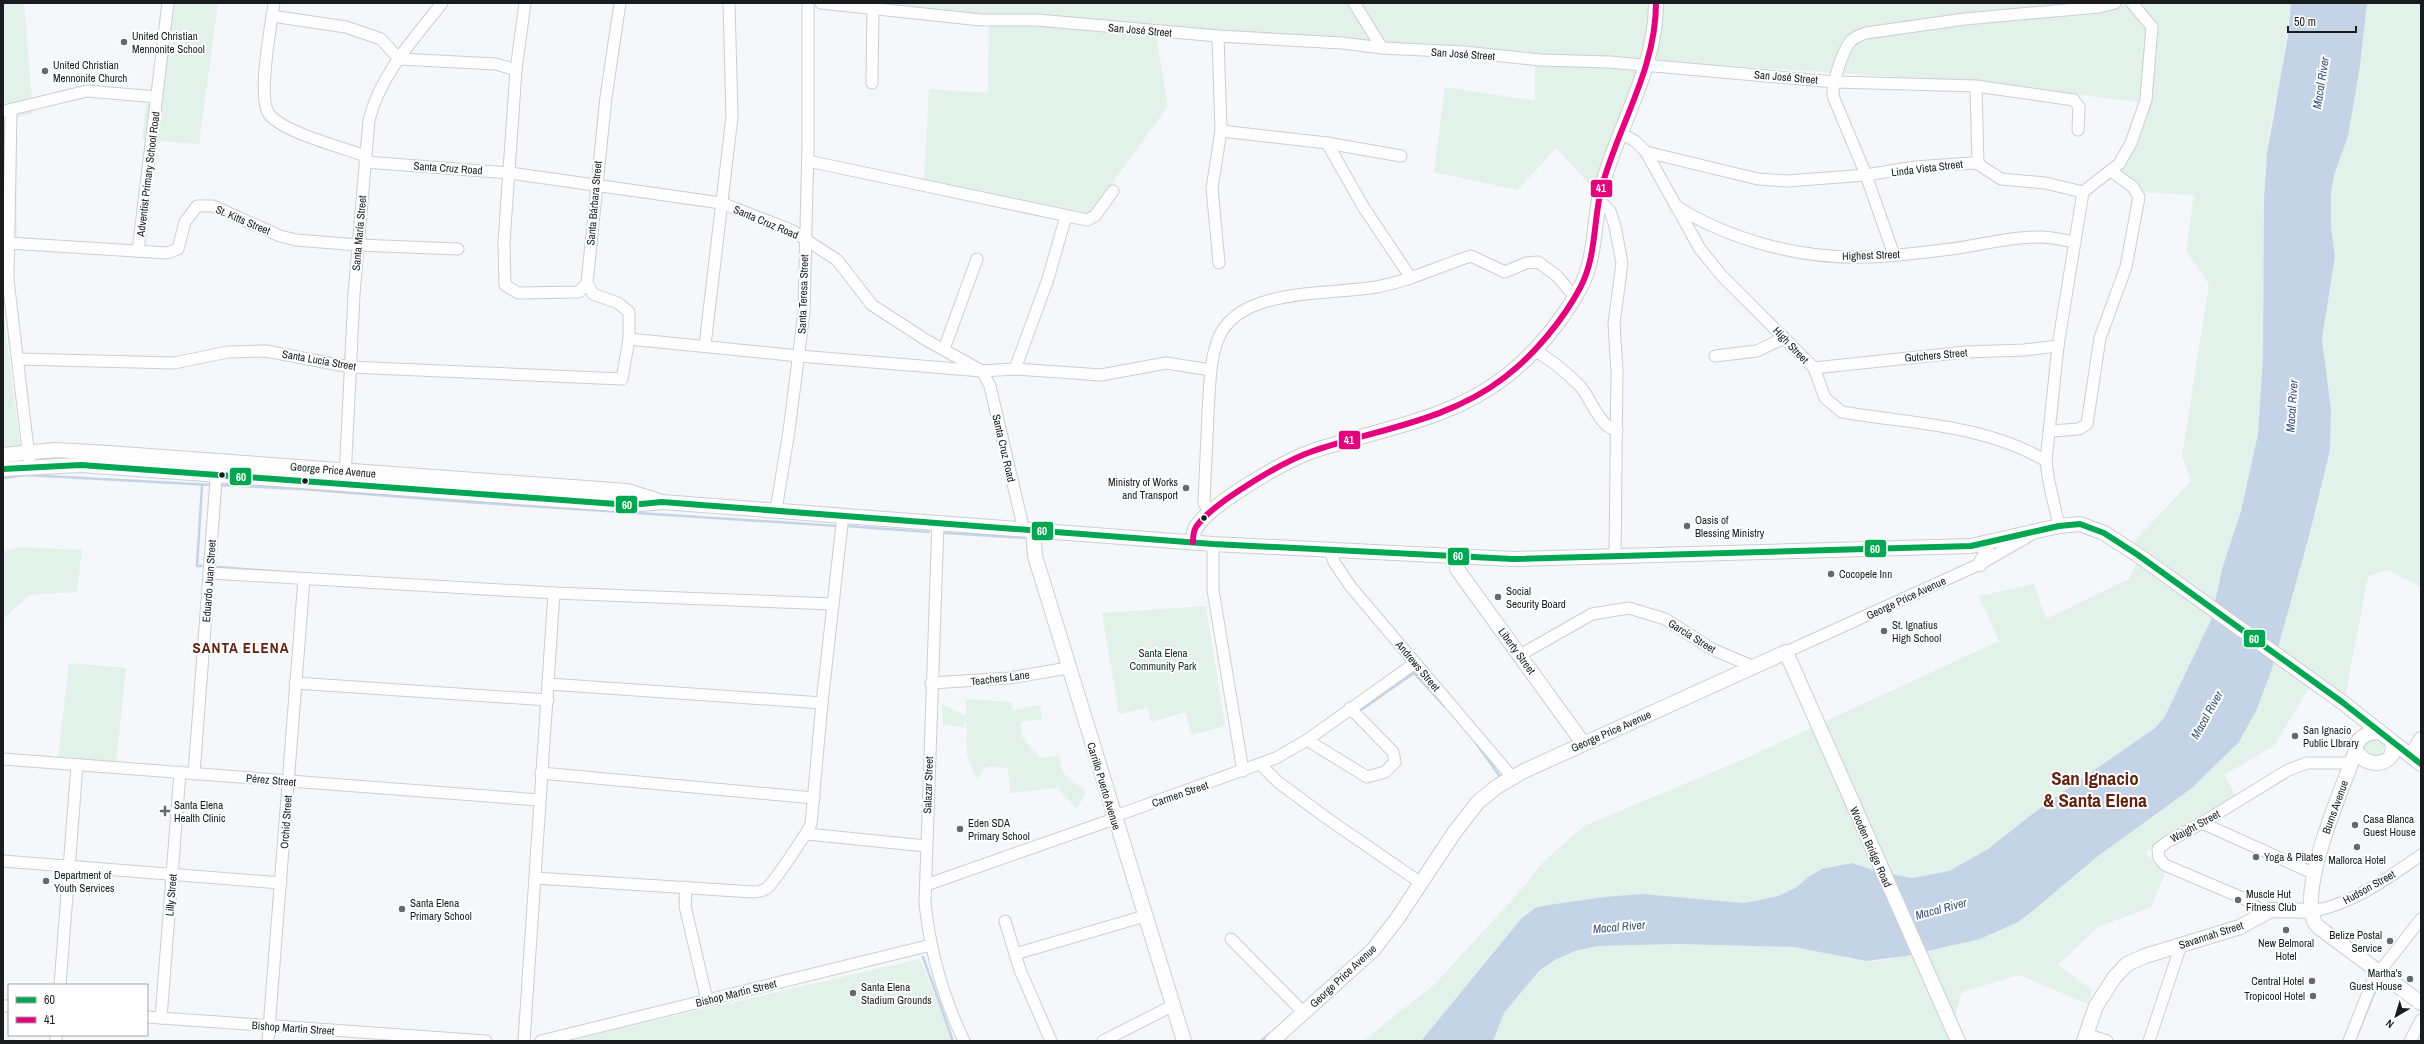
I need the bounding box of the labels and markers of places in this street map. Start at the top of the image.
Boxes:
place label: United Christian Mennonite School [132,29,205,56]
marker: United Christian Mennonite School [119,37,129,47]
place label: United Christian Mennonite Church [53,58,127,85]
marker: United Christian Mennonite Church [40,66,50,76]
unlabelled marker [217,470,227,480]
place label: Ministry of Works and Transport [1108,475,1178,502]
unlabelled marker [300,476,310,486]
marker: Ministry of Works and Transport [1181,483,1191,493]
unlabelled marker [1199,513,1209,523]
place label: Oasis of Blessing Ministry [1695,513,1765,540]
marker: Oasis of Blessing Ministry [1682,521,1692,531]
place label: Cocopele Inn [1839,567,1892,581]
marker: Cocopele Inn [1826,569,1836,579]
place label: Social Security Board [1506,584,1566,611]
marker: Social Security Board [1493,592,1503,602]
place label: St. Ignatius High School [1892,618,1941,645]
marker: St. Ignatius High School [1879,626,1889,636]
place label: San Ignacio Public LIbrary [2303,723,2359,750]
marker: San Ignacio Public LIbrary [2290,731,2300,741]
place label: Santa Elena Health Clinic [174,798,226,825]
marker: Santa Elena Health Clinic [159,805,171,817]
place label: Casa Blanca Guest House [2363,812,2416,839]
place label: Eden SDA Primary School [968,816,1030,843]
marker: Casa Blanca Guest House [2350,820,2360,830]
marker: Eden SDA Primary School [955,824,965,834]
marker: Mallorca Hotel [2352,842,2362,852]
place label: Yoga & Pilates [2264,850,2323,864]
marker: Yoga & Pilates [2251,852,2261,862]
place label: Mallorca Hotel [2328,853,2386,867]
place label: Department of Youth Services [54,868,115,895]
marker: Department of Youth Services [41,876,51,886]
place label: Muscle Hut Fitness Club [2246,887,2297,914]
marker: Muscle Hut Fitness Club [2233,895,2243,905]
place label: Santa Elena Primary School [410,896,472,923]
marker: Santa Elena Primary School [397,904,407,914]
marker: New Belmoral Hotel [2281,925,2291,935]
place label: Belize Postal Service [2329,928,2382,955]
place label: New Belmoral Hotel [2258,936,2314,963]
marker: Belize Postal Service [2385,936,2395,946]
place label: Martha's Guest House [2349,966,2402,993]
place label: Central Hotel [2251,974,2304,988]
marker: Martha's Guest House [2405,974,2415,984]
marker: Central Hotel [2307,976,2317,986]
place label: Santa Elena Stadium Grounds [861,980,932,1007]
marker: Santa Elena Stadium Grounds [848,988,858,998]
place label: Tropicool Hotel [2244,989,2305,1003]
marker: Tropicool Hotel [2308,991,2318,1001]

